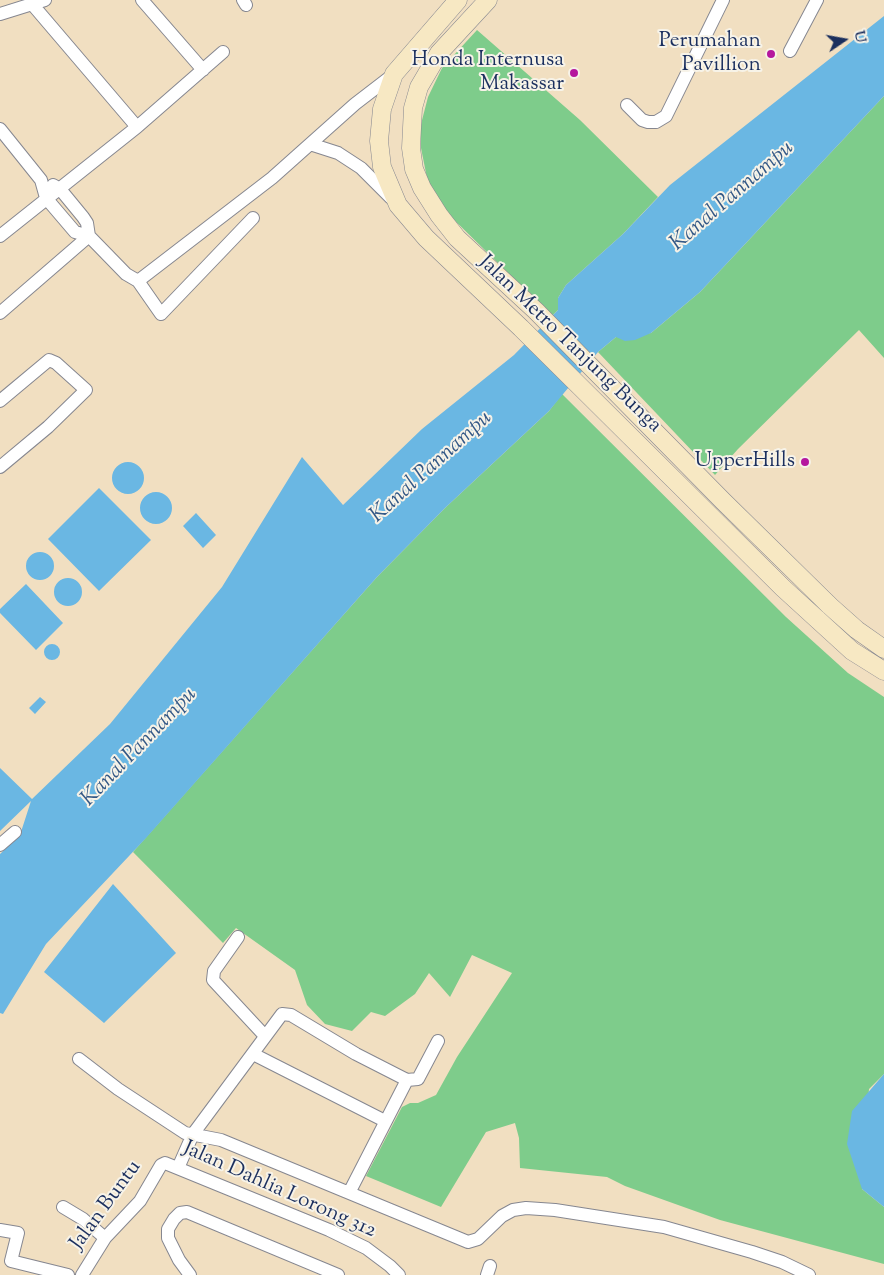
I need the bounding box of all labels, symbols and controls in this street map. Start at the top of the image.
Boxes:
north arrow [819,15,869,65]
place label: Perumahan Pavillion [659,29,761,79]
text: U [848,29,870,45]
place label: Honda Internusa Makassar [412,48,564,98]
marker: Perumahan Pavillion [765,48,777,60]
marker: Honda Internusa Makassar [568,67,580,79]
water label: Kanal Pannampu [666,136,800,258]
street label: Jalan Metro Tanjung Bunga [472,251,666,439]
water label: Kanal Pannampu [365,406,499,530]
place label: UpperHills [695,449,795,475]
marker: UpperHills [799,456,811,468]
water label: Kanal Pannampu [77,683,203,813]
street label: Jalan Dahlia Lorong 312 [179,1137,379,1245]
street label: Jalan Buntu [66,1156,148,1256]

